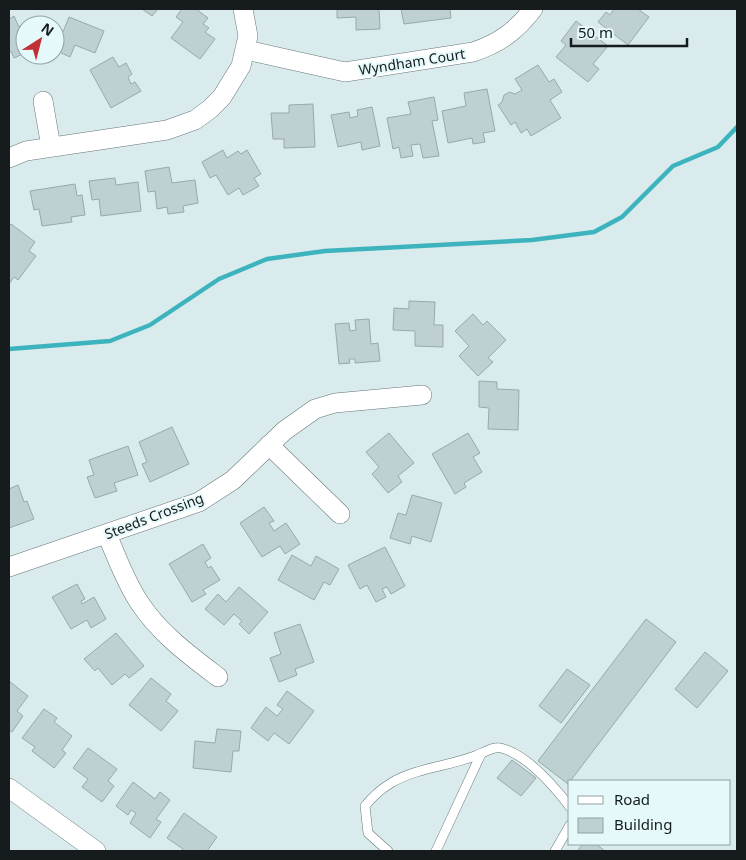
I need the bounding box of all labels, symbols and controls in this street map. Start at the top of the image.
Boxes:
north arrow [15,15,65,65]
scale bar [571,15,687,47]
text: N [38,18,58,40]
text: 50 m [578,22,613,42]
street label: Wyndham Court [357,44,466,79]
street label: Steeds Crossing [102,488,206,543]
legend [568,780,731,845]
text: Road [614,789,650,809]
text: Building [614,814,672,834]

